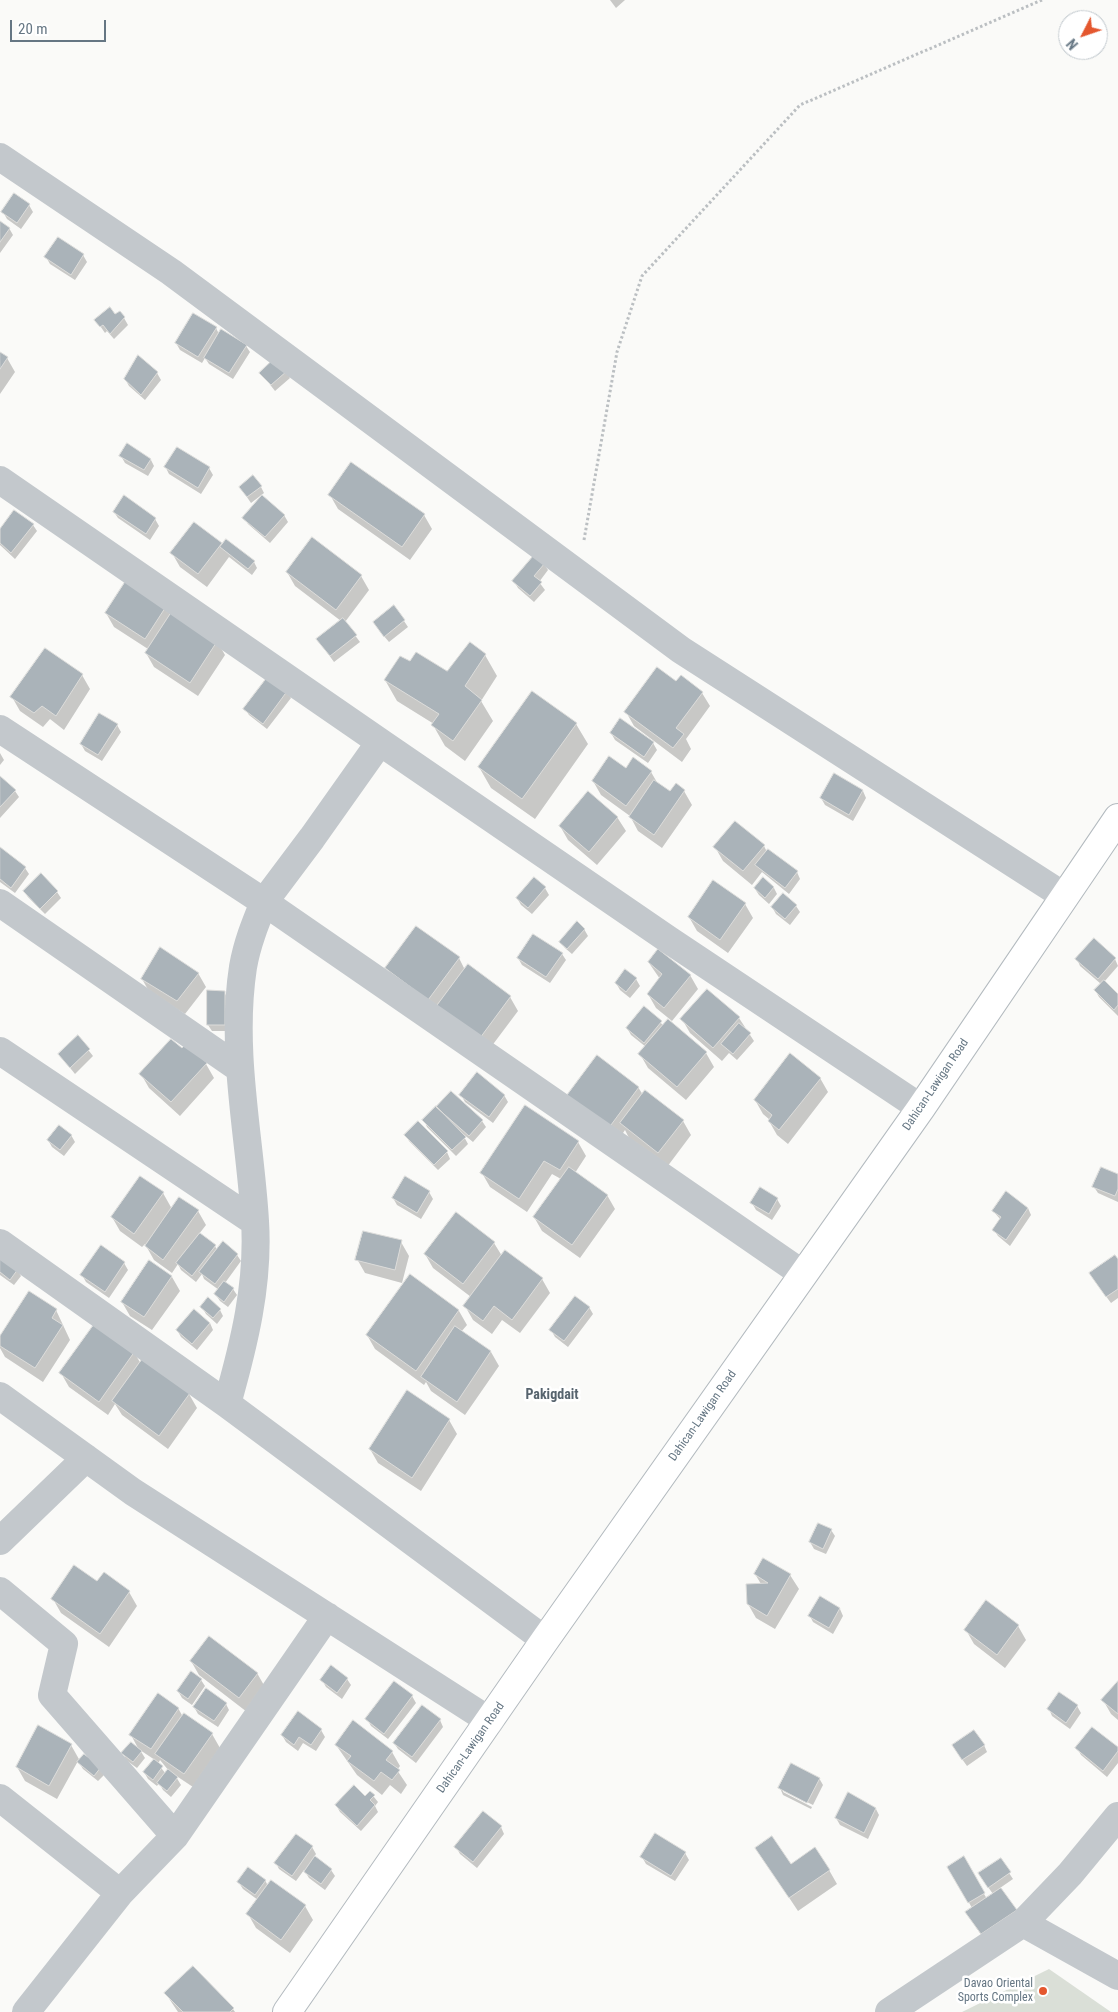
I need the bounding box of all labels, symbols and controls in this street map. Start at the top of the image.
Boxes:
scale bar [12,10,109,42]
north arrow [1058,10,1108,60]
text: 20 m [18,20,48,38]
text: N [1064,36,1081,53]
street label: Dahican-Lawigan Road [900,1036,972,1134]
street label: Dahican-Lawigan Road [666,1368,740,1464]
district label: Pakigdait [525,1387,579,1403]
street label: Dahican-Lawigan Road [434,1700,508,1796]
place label: Davao Oriental Sports Complex [958,1977,1033,2005]
marker: Davao Oriental Sports Complex [1037,1985,1049,1997]

